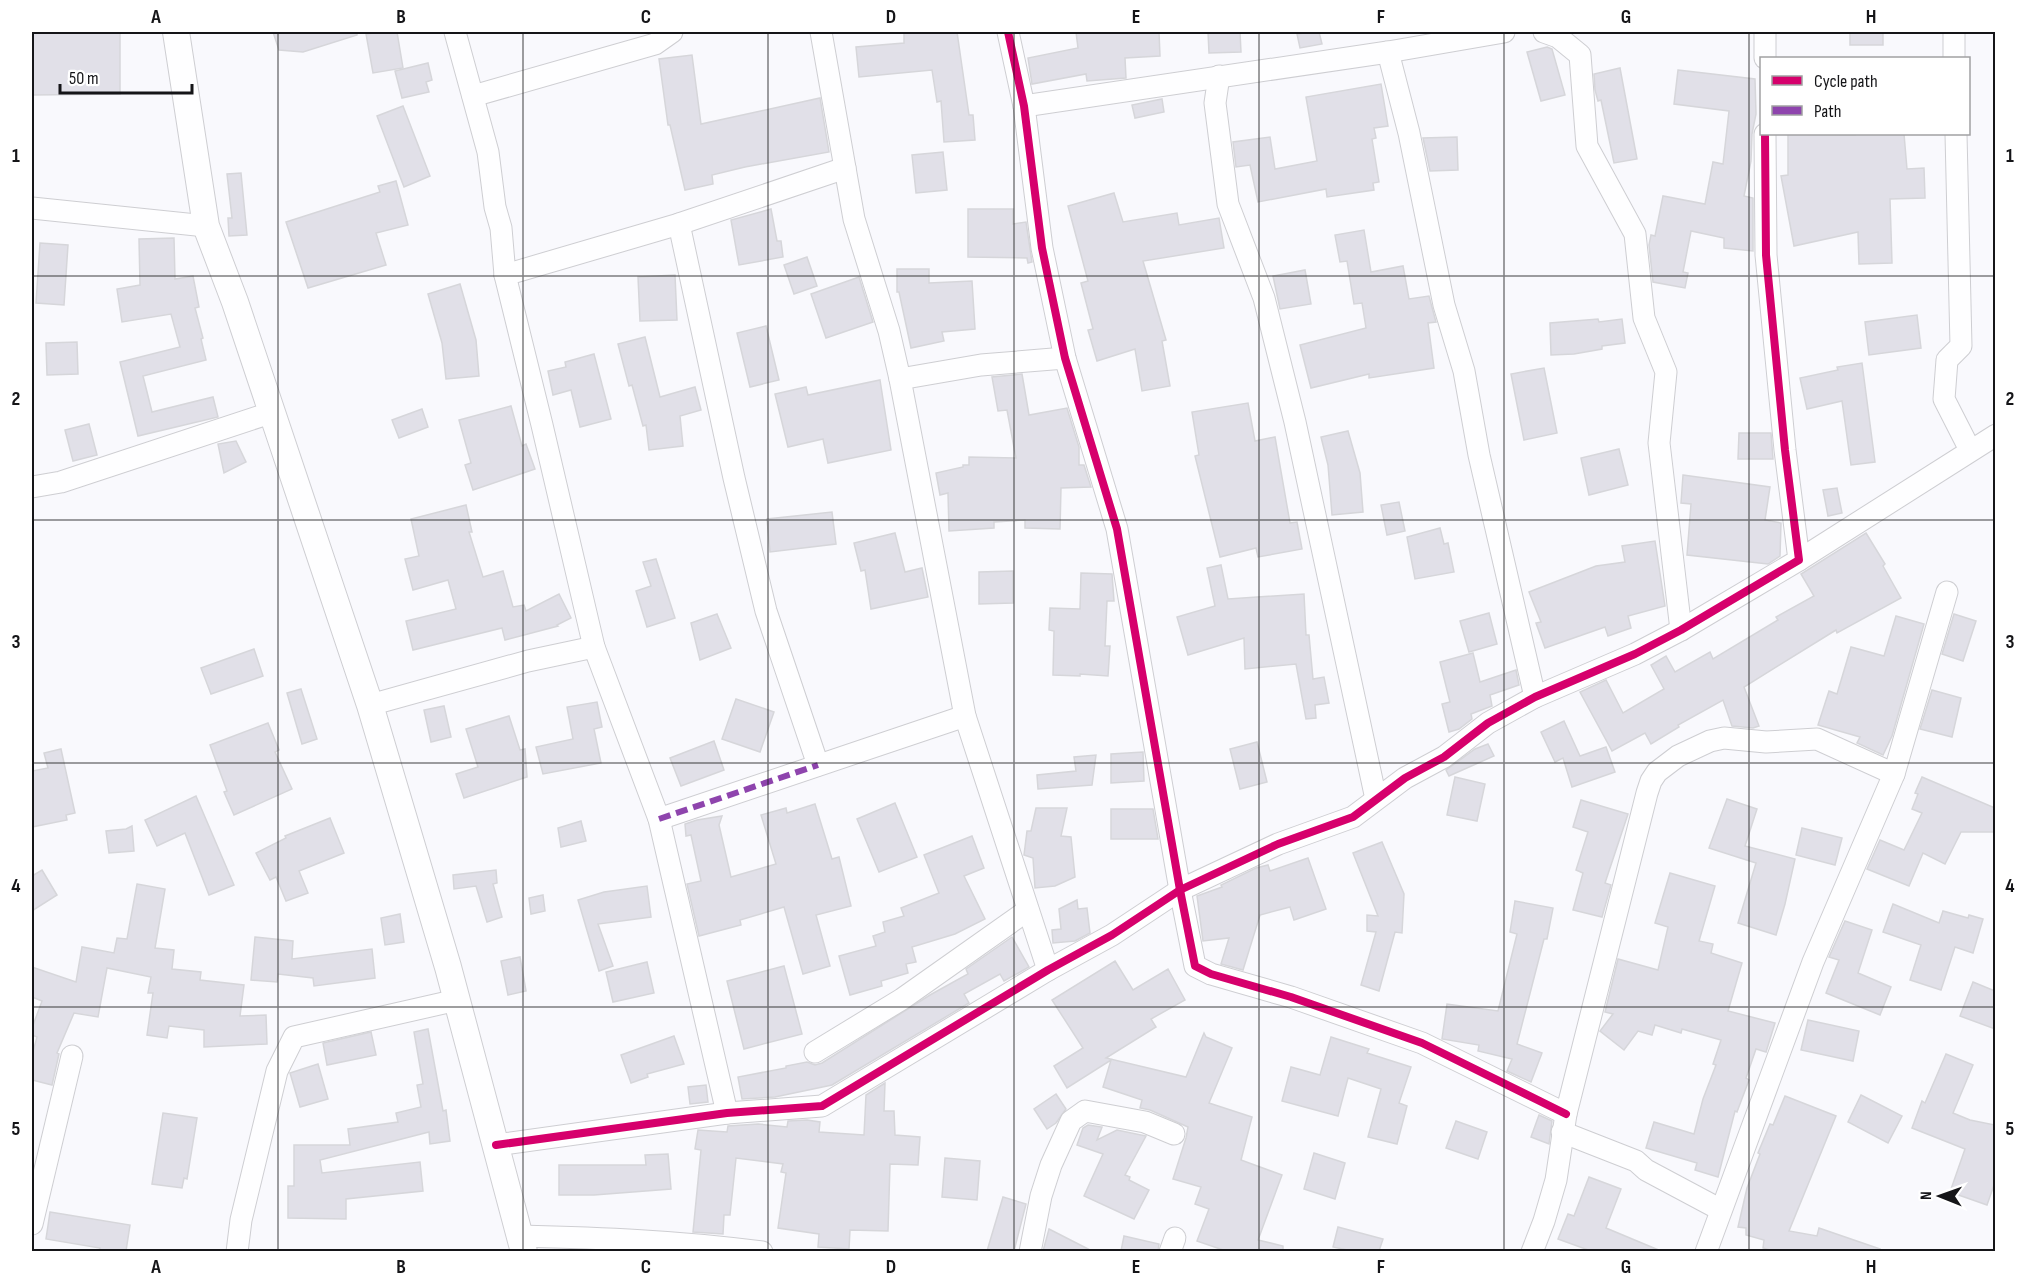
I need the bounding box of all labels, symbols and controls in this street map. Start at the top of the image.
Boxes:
text: A [150,5,161,29]
text: B [396,5,406,29]
text: C [641,5,651,29]
text: D [886,5,896,29]
text: E [1132,5,1140,29]
text: F [1377,5,1385,29]
text: G [1621,5,1631,29]
text: H [1866,5,1876,29]
scale bar [60,57,192,95]
legend [1760,57,1970,135]
text: 50 m [69,68,99,89]
text: Cycle path [1814,71,1878,92]
text: Path [1814,101,1842,122]
text: 1 [12,144,20,168]
text: 1 [2006,144,2014,168]
text: 2 [12,387,20,411]
text: 2 [2006,387,2014,411]
text: 3 [12,630,21,654]
text: 3 [2006,630,2015,654]
text: 4 [11,874,21,898]
text: 4 [2005,874,2015,898]
text: 5 [12,1117,21,1141]
text: 5 [2006,1117,2015,1141]
north arrow [1910,1166,1970,1226]
text: N [1917,1191,1936,1200]
text: A [150,1255,161,1279]
text: B [396,1255,406,1279]
text: C [641,1255,651,1279]
text: D [886,1255,896,1279]
text: E [1132,1255,1140,1279]
text: F [1377,1255,1385,1279]
text: G [1621,1255,1631,1279]
text: H [1866,1255,1876,1279]

